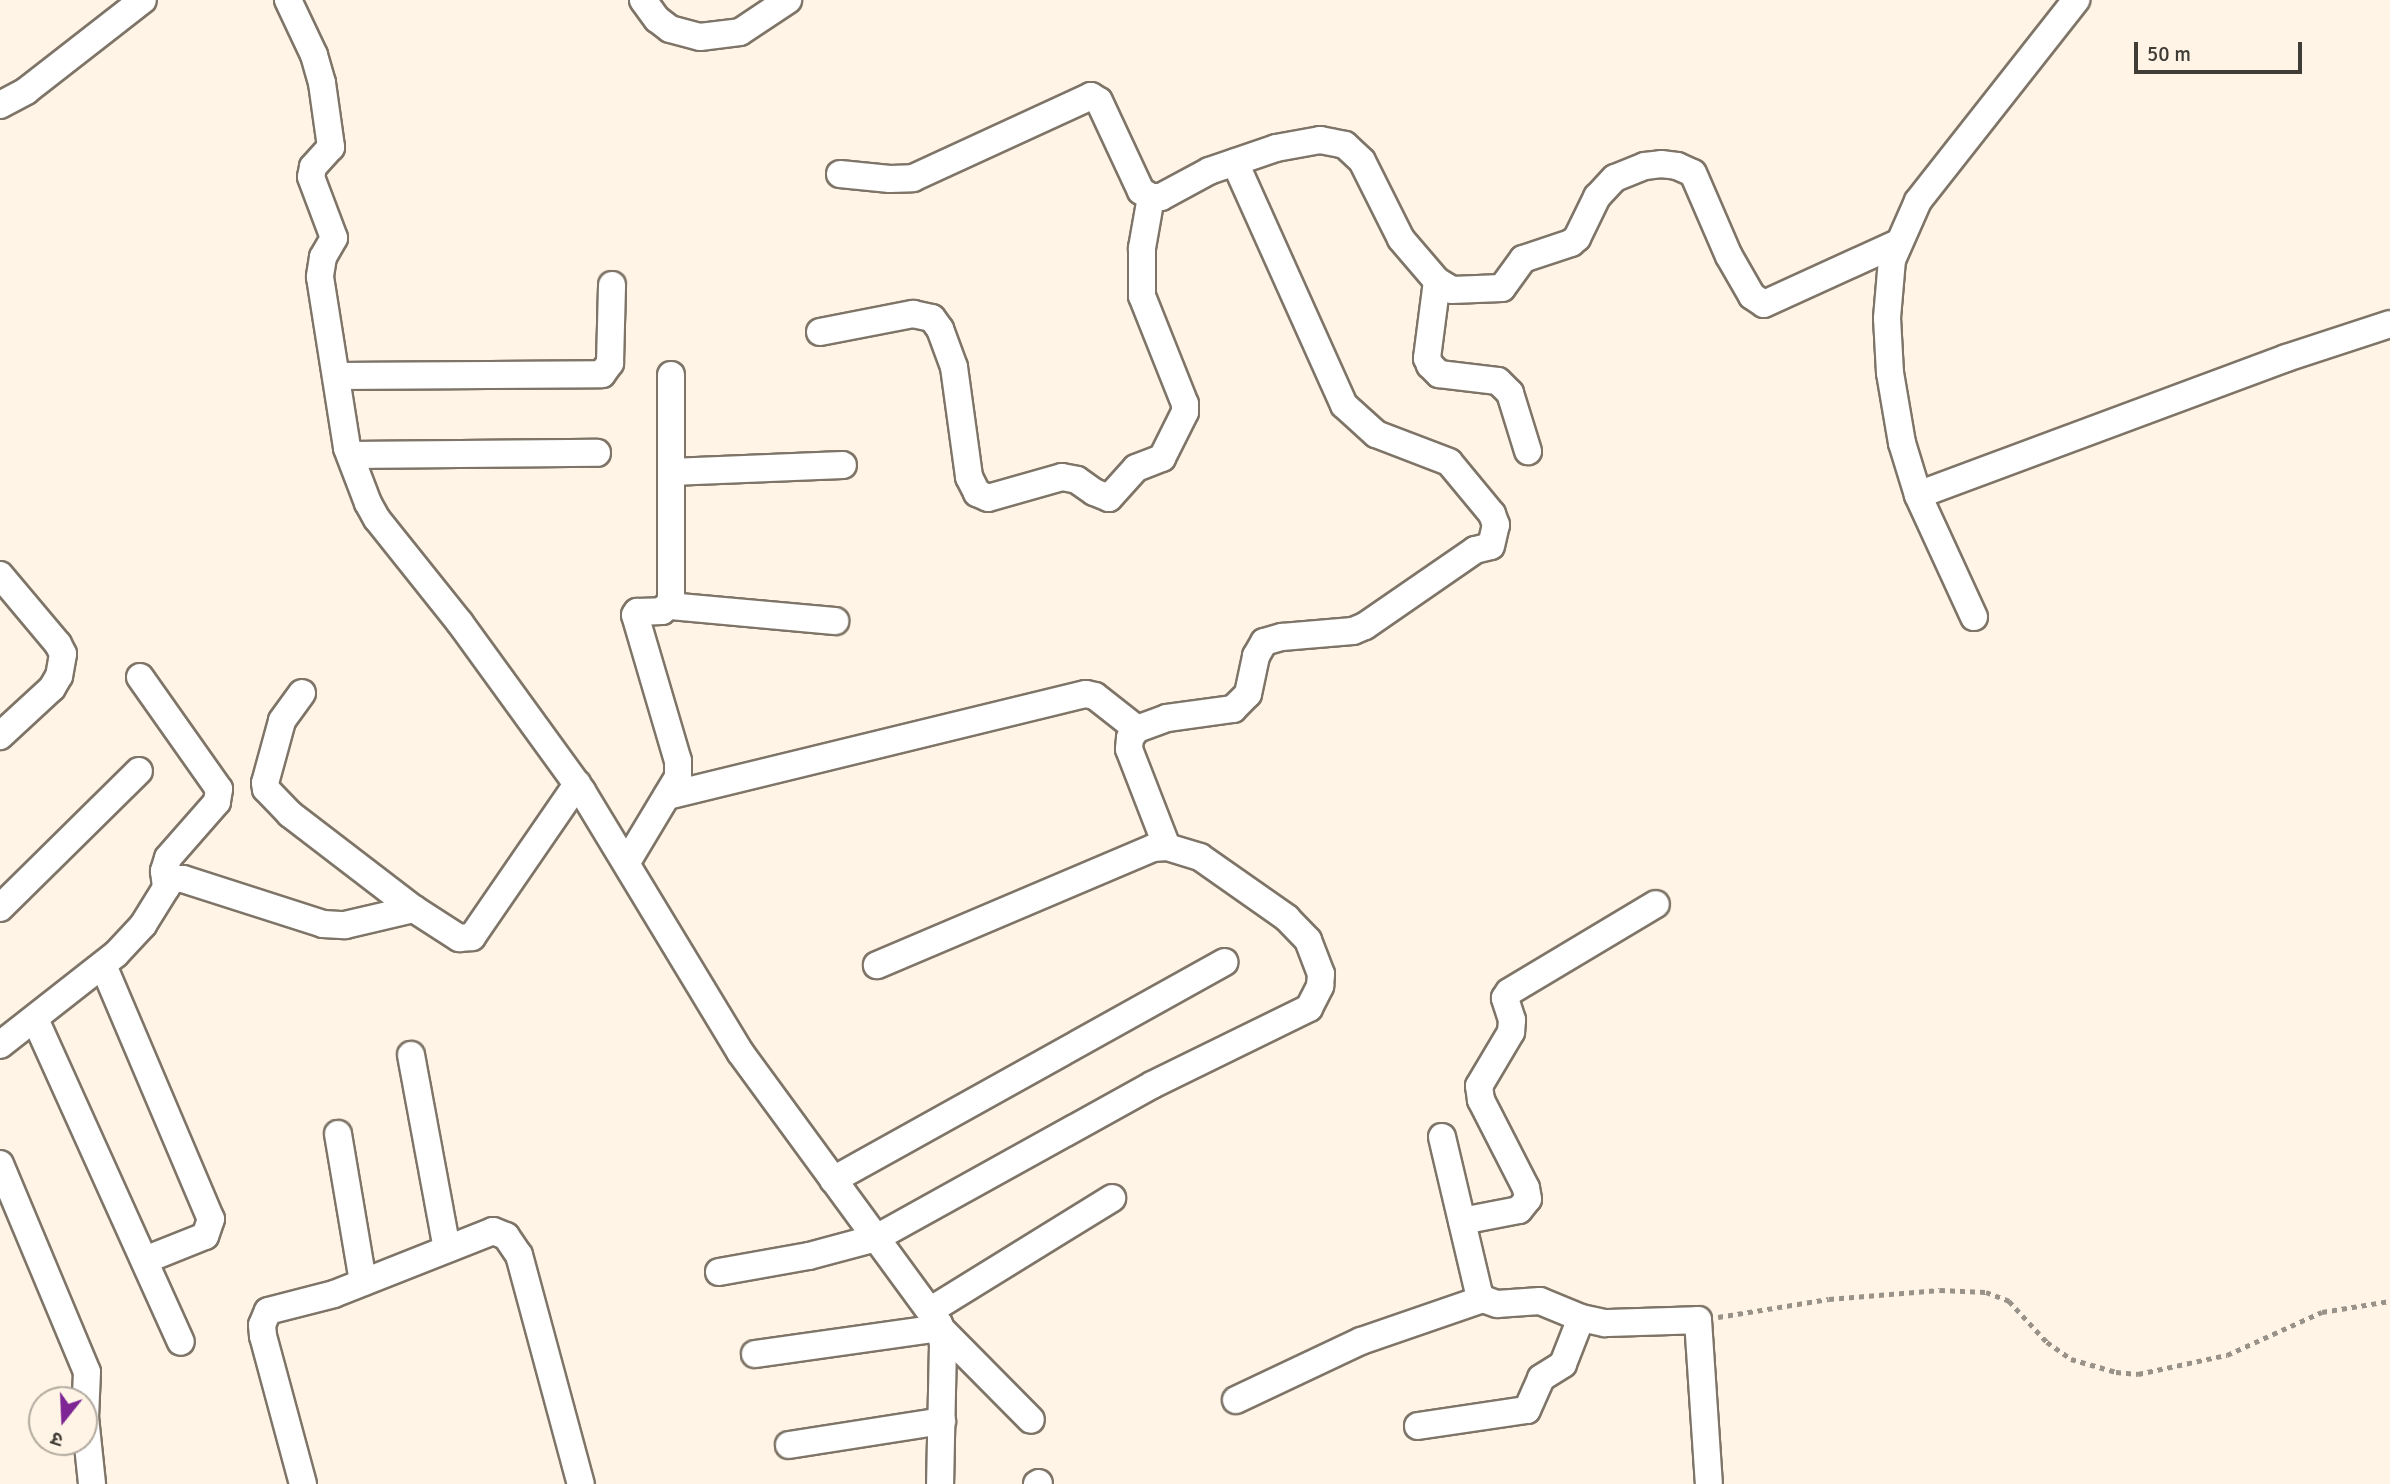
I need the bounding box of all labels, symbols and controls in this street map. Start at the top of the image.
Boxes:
scale bar [2138,28,2306,72]
text: 50 m [2147,41,2191,67]
north arrow [28,1386,98,1456]
text: उ [48,1426,66,1452]

